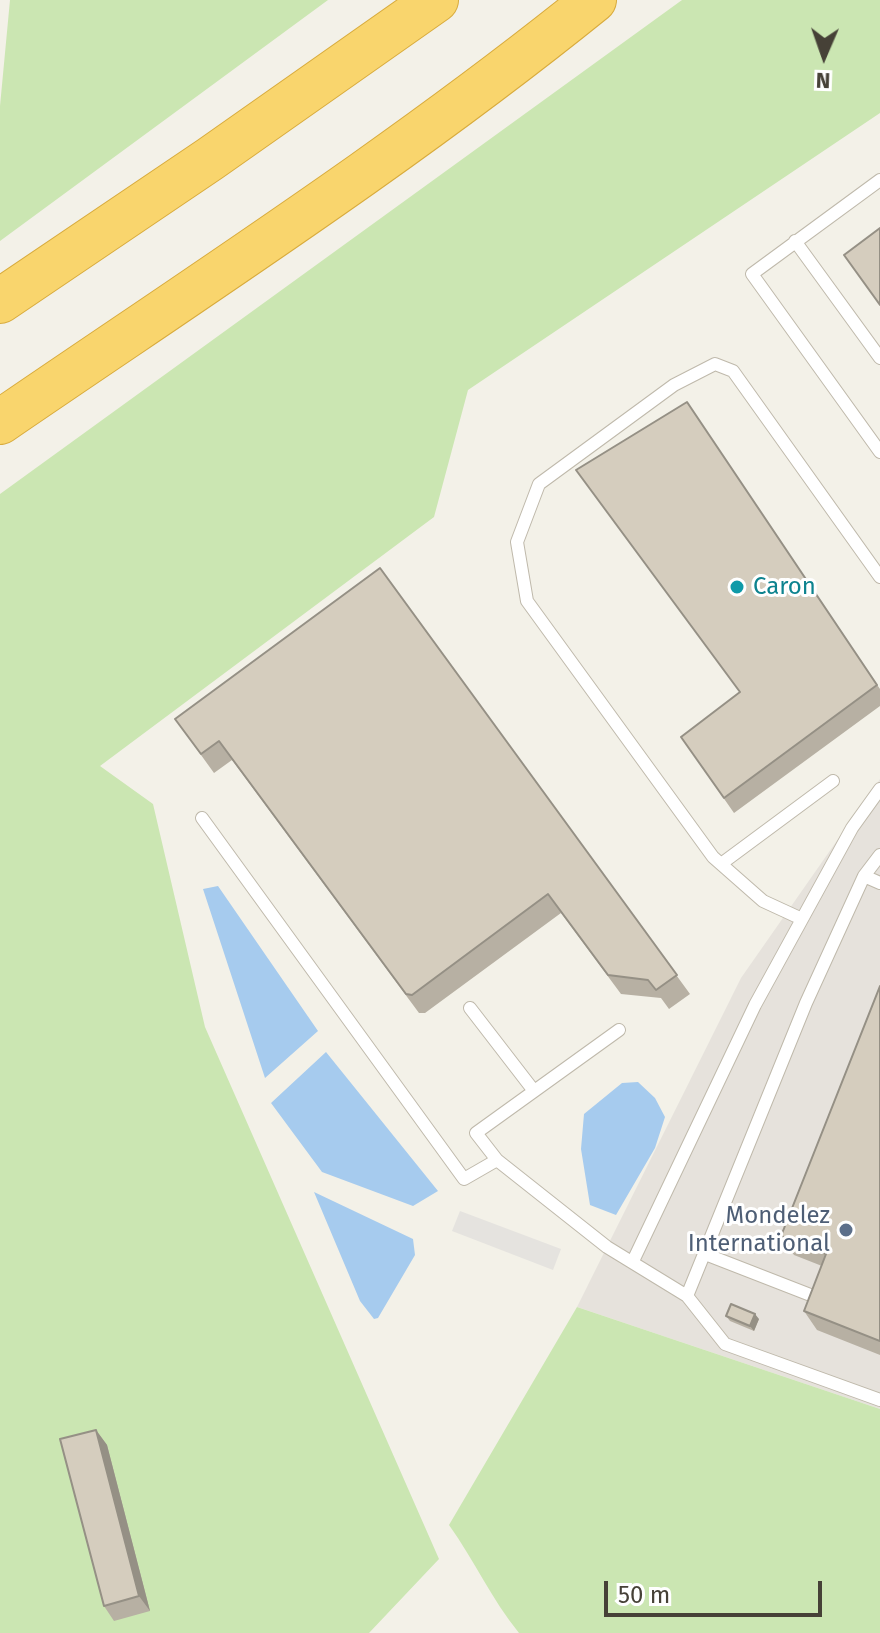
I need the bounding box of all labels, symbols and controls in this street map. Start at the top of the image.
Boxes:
north arrow [784,16,864,96]
text: N [815,67,831,94]
place label: Caron [753,573,816,601]
marker: Caron [728,578,746,596]
place label: Mondelez International [688,1202,830,1258]
marker: Mondelez International [837,1221,855,1239]
scale bar [608,1565,826,1615]
text: 50 m [618,1581,670,1609]

